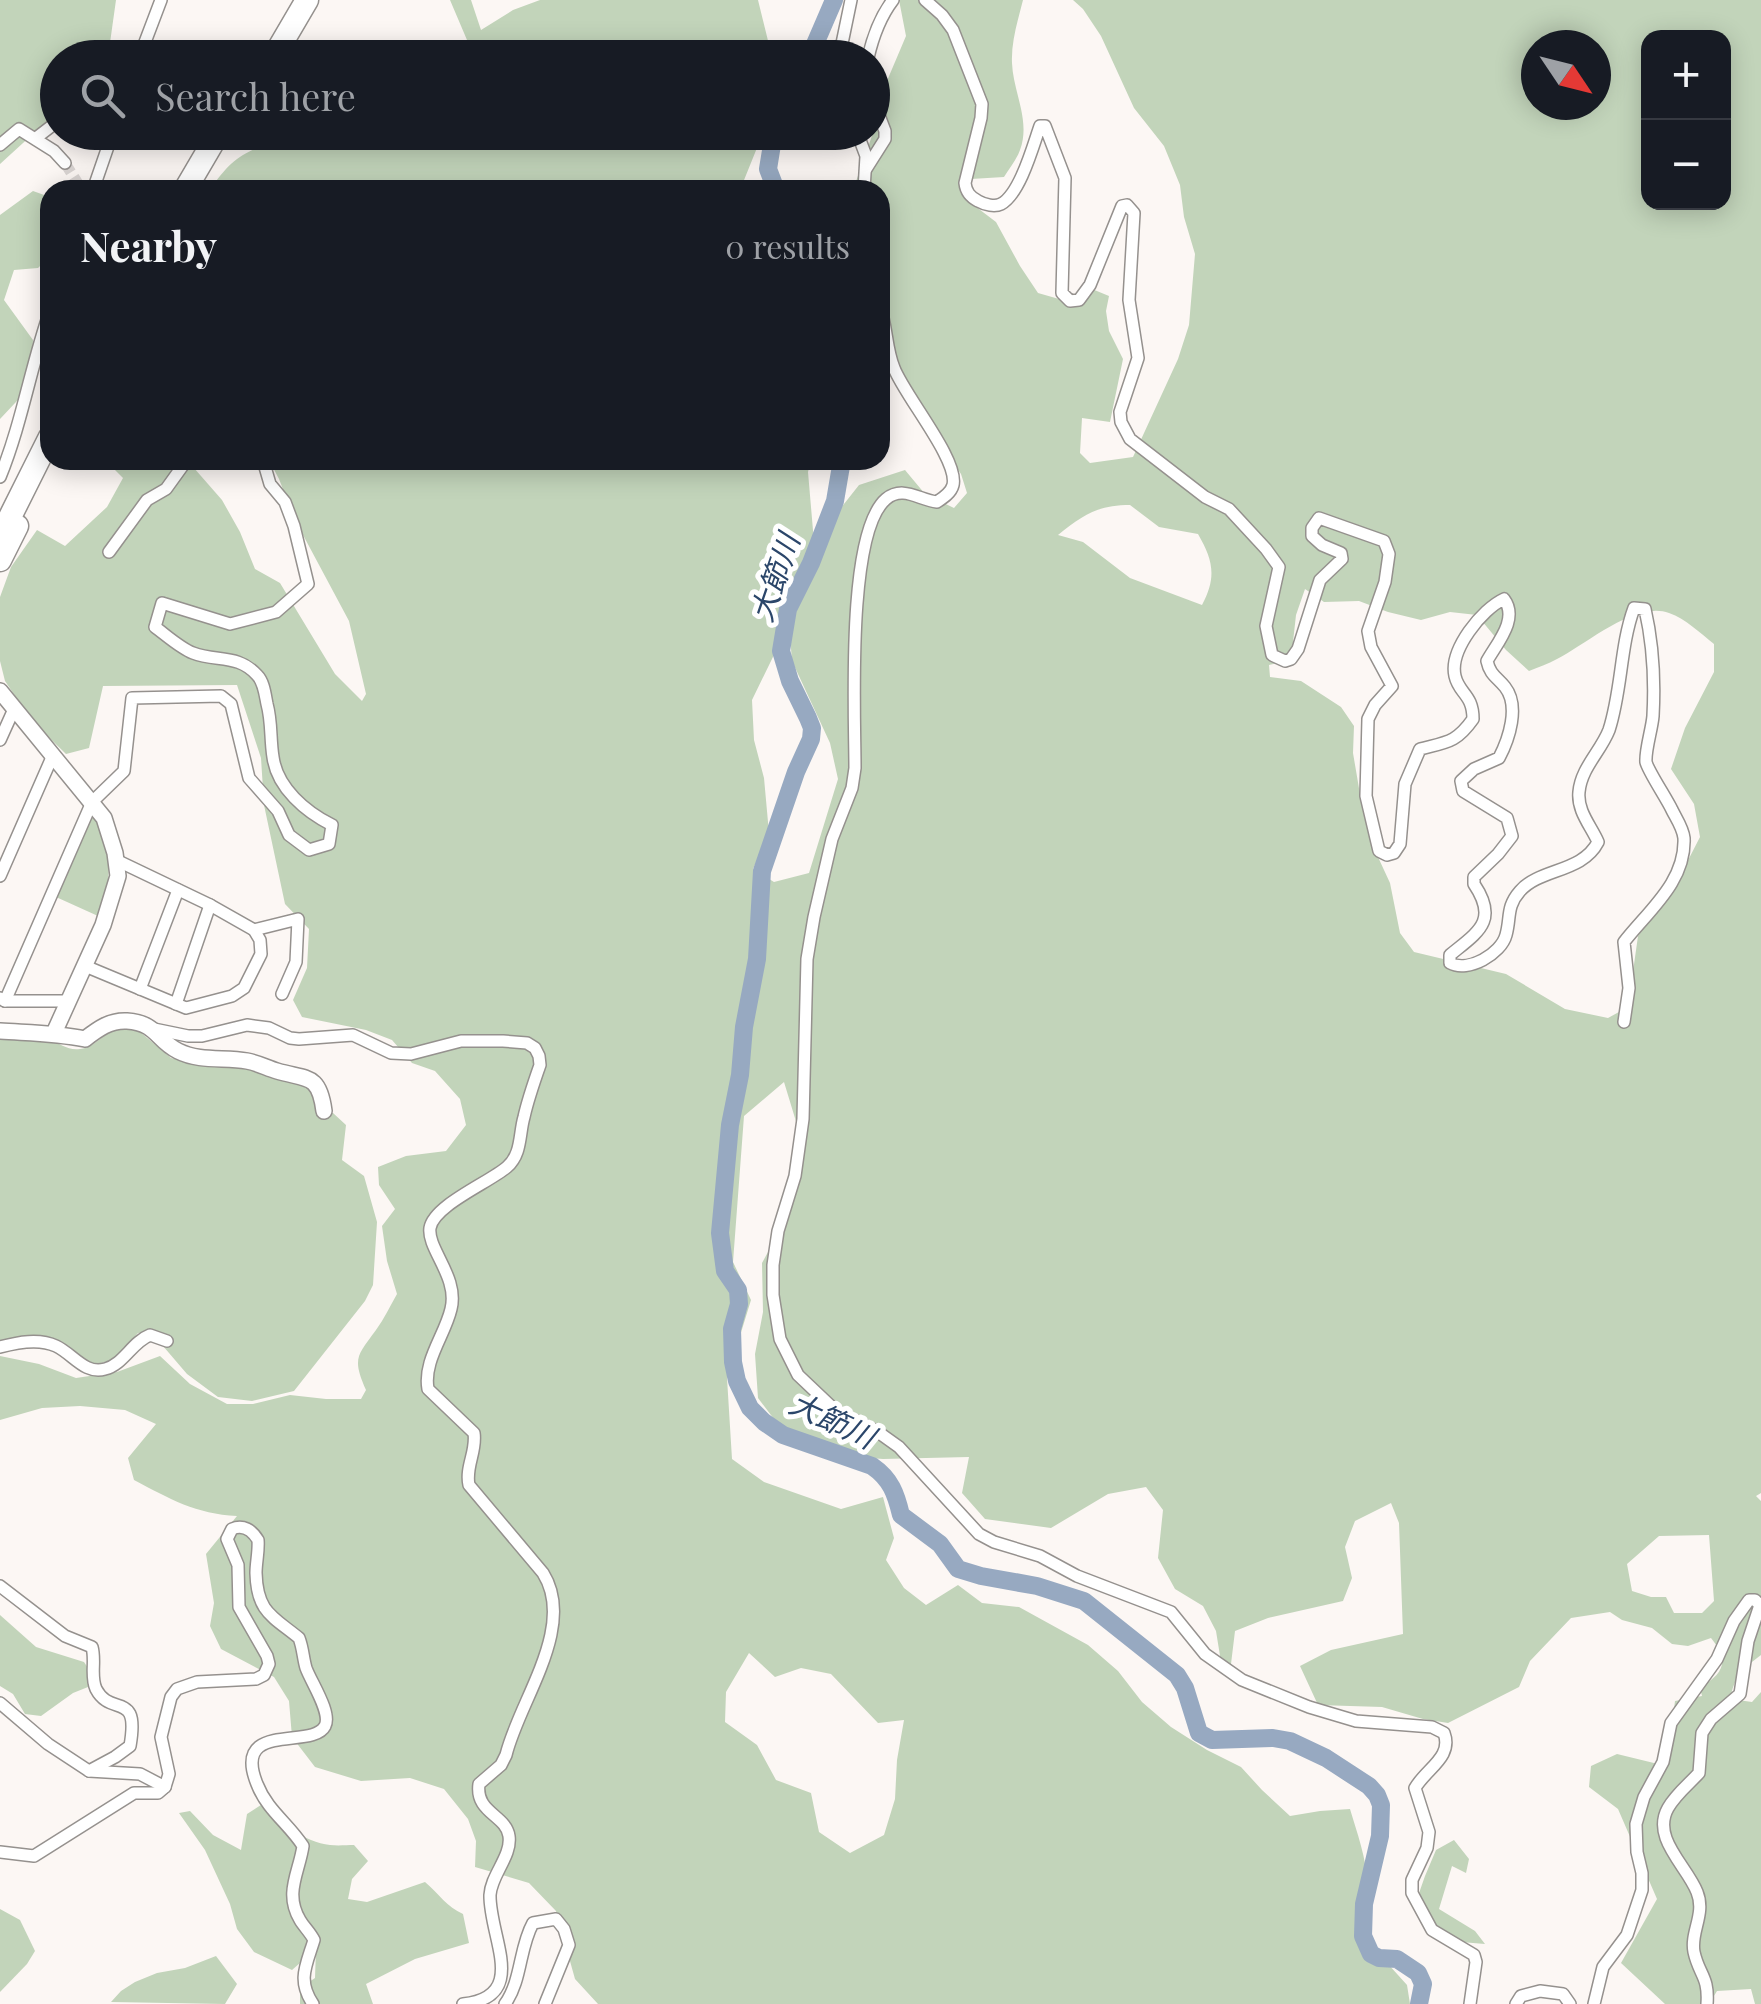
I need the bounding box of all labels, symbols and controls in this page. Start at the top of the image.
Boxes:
north arrow [1521,30,1611,120]
map controls [1641,30,1731,210]
button: + [1641,30,1731,120]
search box [40,40,890,150]
icon: search [75,68,130,123]
text: Search here [155,70,356,121]
button: − [1641,120,1731,210]
text: Nearby [80,217,217,273]
text: 0 results [725,224,850,267]
water label: 大節川 [741,525,809,626]
water label: 大節川 [784,1382,885,1458]

